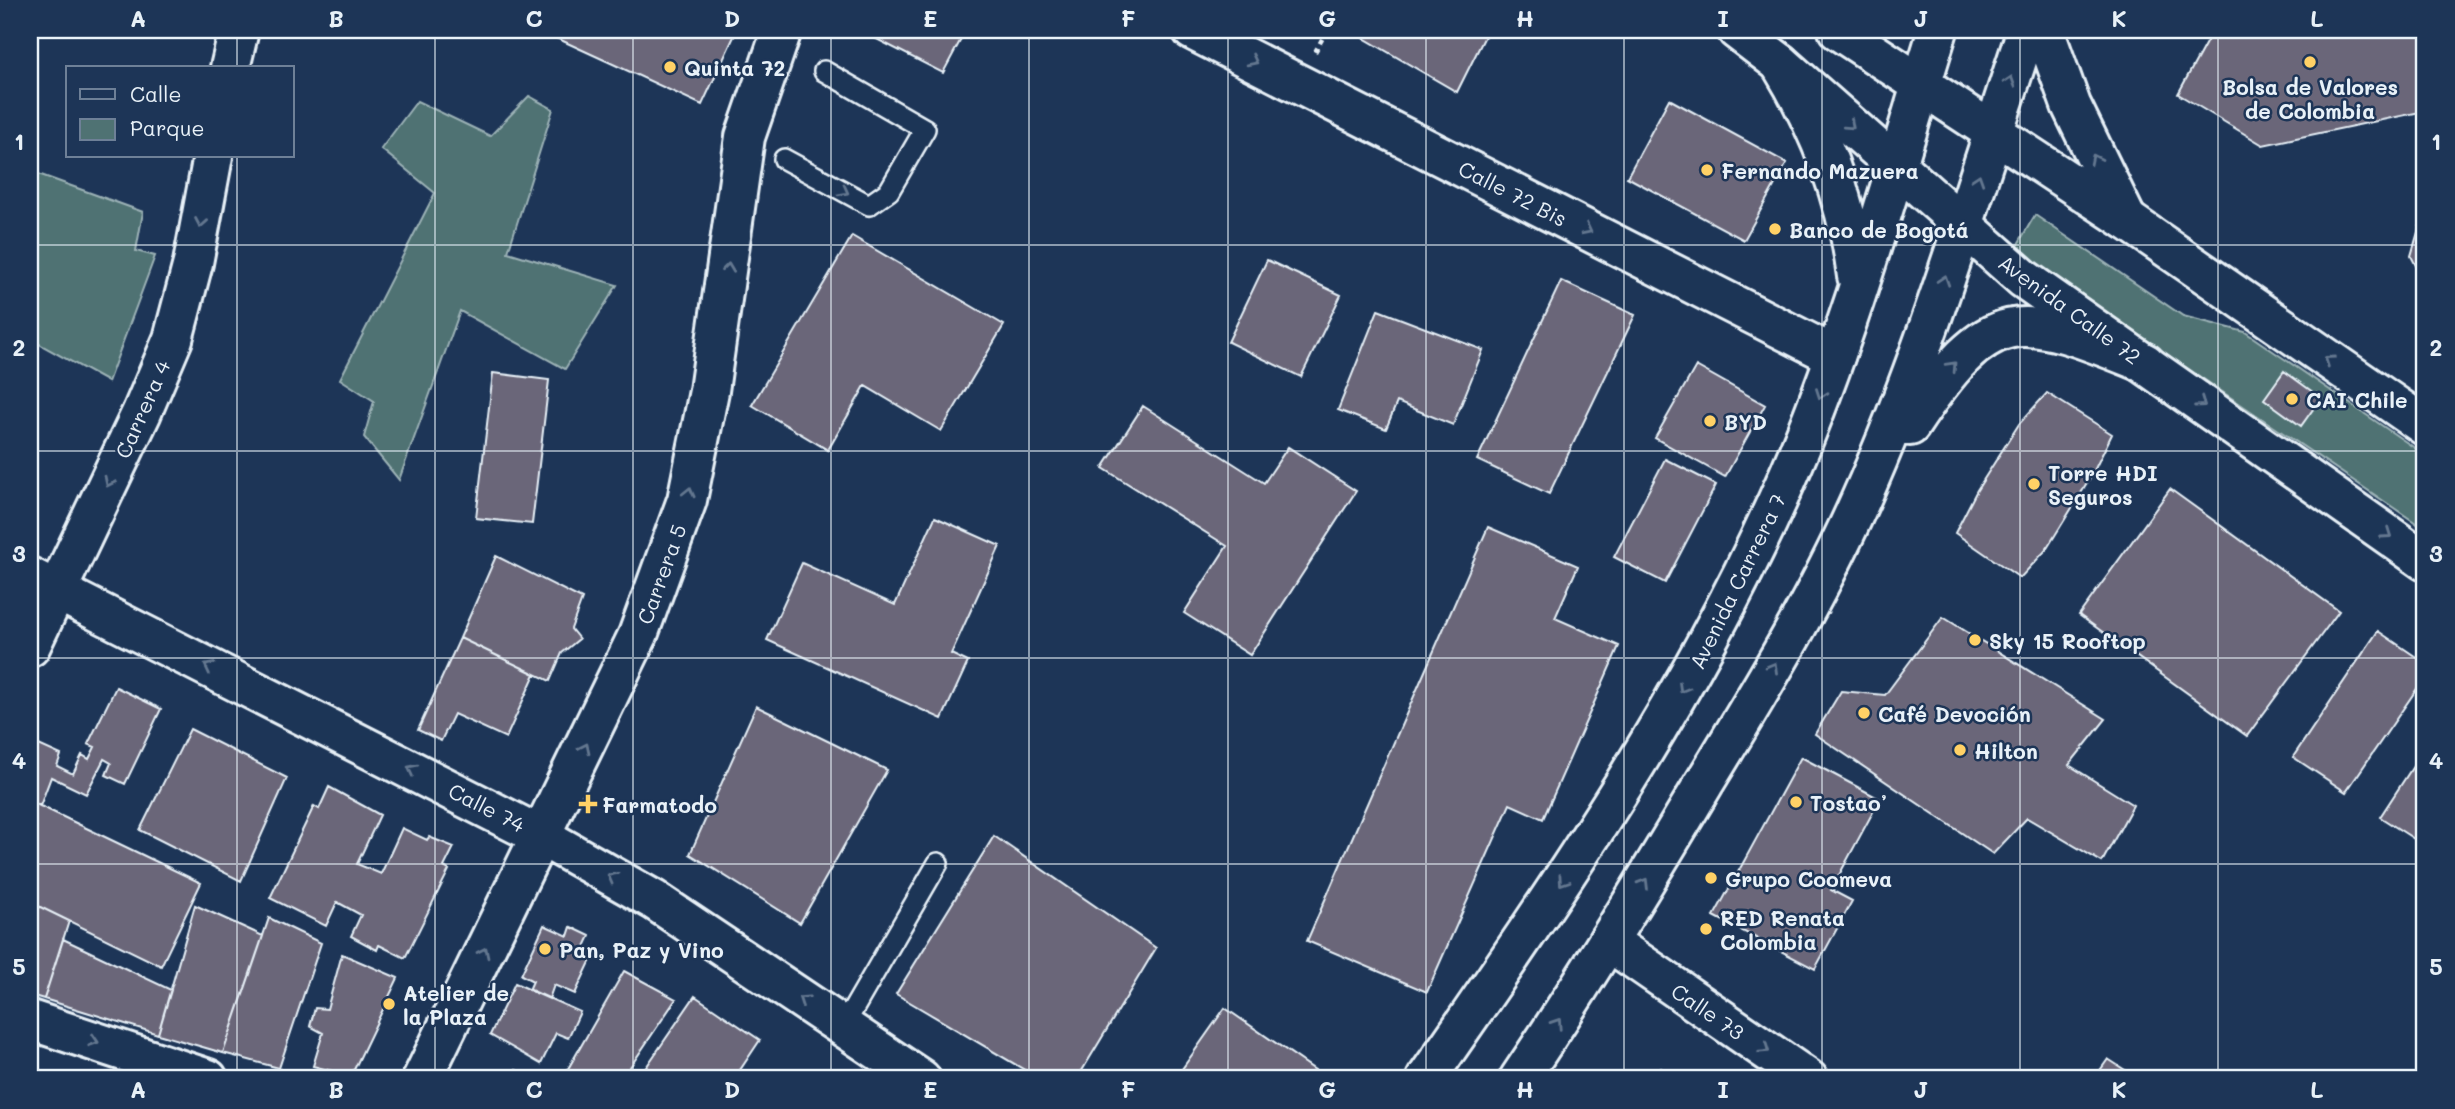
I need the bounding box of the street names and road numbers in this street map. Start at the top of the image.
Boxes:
street label: Calle 72 Bis [1454,154,1572,232]
street label: Avenida Calle 72 [1994,248,2146,370]
street label: Carrera 4 [108,355,176,462]
street label: Avenida Carrera 7 [1683,489,1791,673]
street label: Carrera 5 [630,520,692,628]
street label: Calle 74 [444,776,530,838]
street label: Calle 73 [1666,977,1750,1045]

